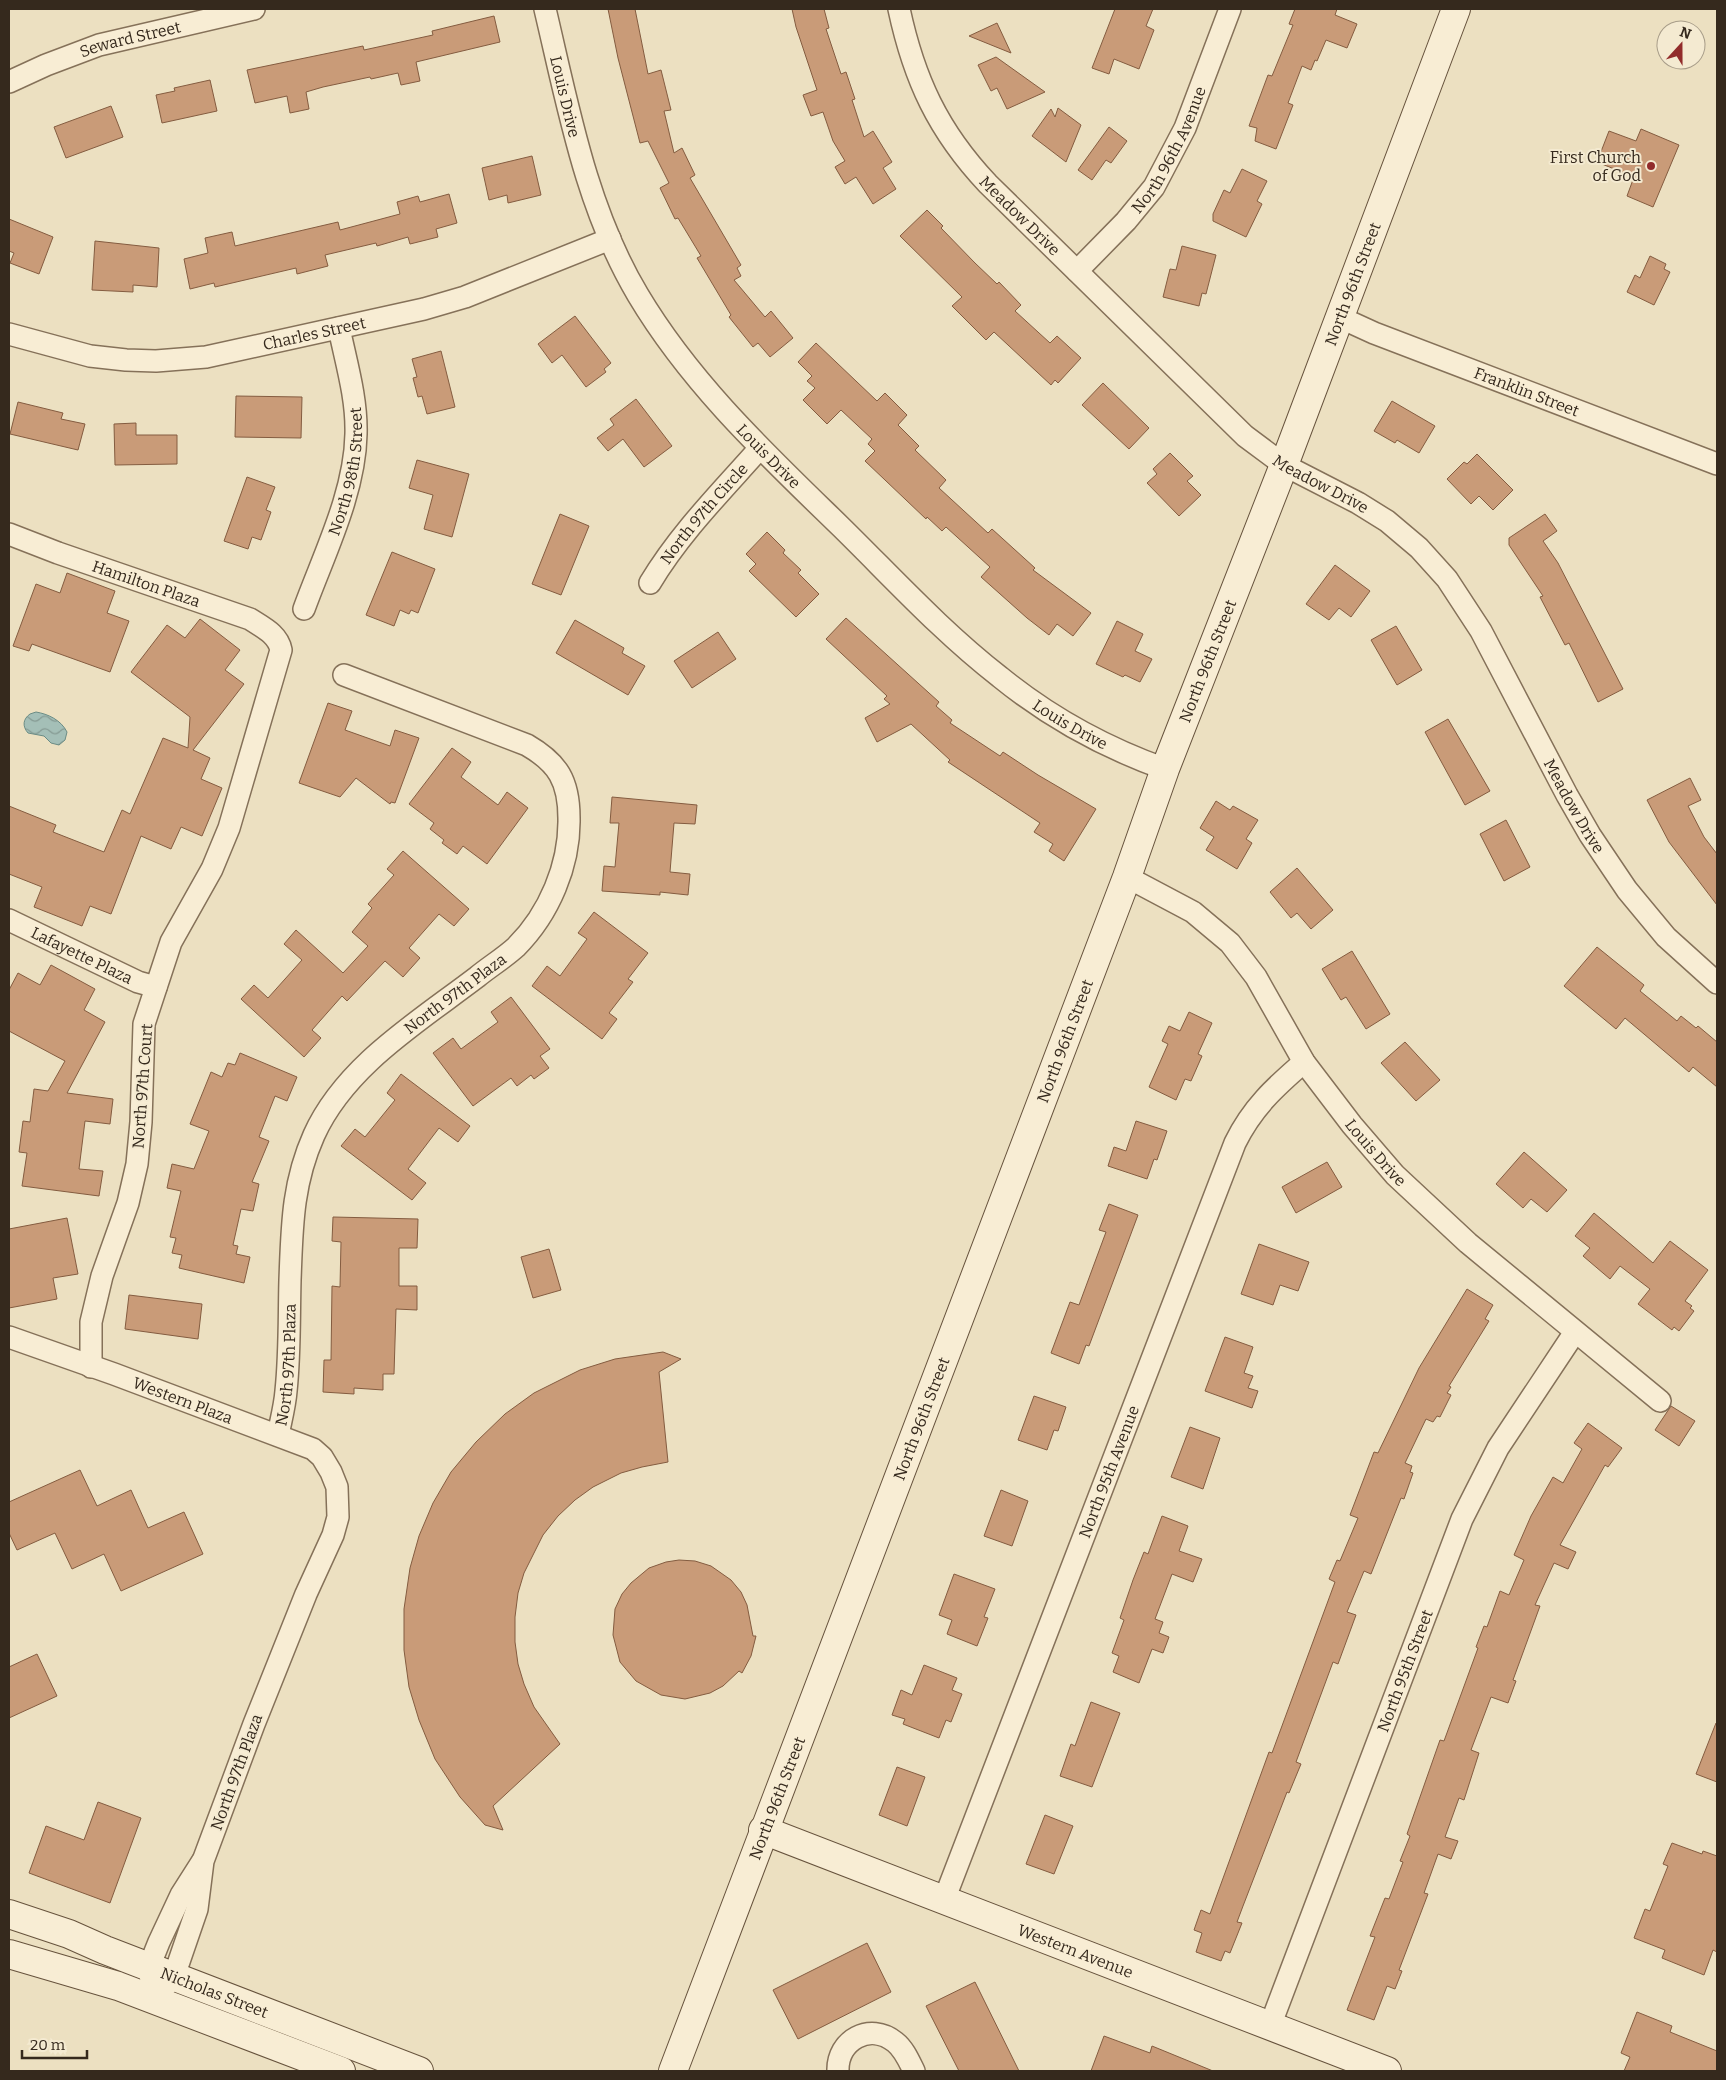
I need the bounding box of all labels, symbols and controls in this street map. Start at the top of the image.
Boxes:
street label: Seward Street [77,17,183,61]
north arrow [1656,20,1706,70]
text: N [1677,23,1694,43]
street label: Louis Drive [546,54,584,139]
street label: North 96th Avenue [1128,84,1210,217]
place label: First Church of God [1550,148,1642,185]
marker: First Church of God [1645,160,1657,172]
street label: Meadow Drive [975,172,1064,259]
street label: North 96th Street [1321,219,1385,348]
street label: Charles Street [261,313,368,354]
street label: Franklin Street [1471,363,1582,421]
street label: North 98th Street [324,406,366,538]
street label: Louis Drive [733,420,804,492]
street label: Meadow Drive [1269,451,1372,517]
street label: North 97th Circle [656,459,752,568]
street label: Hamilton Plaza [90,556,203,611]
street label: North 96th Street [1175,597,1240,725]
street label: Louis Drive [1029,696,1111,753]
street label: Meadow Drive [1540,756,1608,857]
street label: Lafayette Plaza [28,923,136,988]
street label: North 97th Plaza [400,949,510,1038]
street label: North 96th Street [1033,977,1097,1105]
street label: North 97th Court [129,1023,156,1149]
street label: Louis Drive [1341,1116,1410,1190]
street label: North 97th Plaza [271,1303,300,1427]
street label: North 96th Street [890,1354,954,1483]
street label: Western Plaza [130,1373,236,1428]
street label: North 95th Avenue [1075,1403,1143,1541]
street label: North 95th Street [1373,1607,1437,1735]
street label: North 97th Plaza [207,1711,266,1833]
street label: North 96th Street [745,1734,809,1863]
street label: Western Avenue [1015,1920,1136,1982]
street label: Nicholas Street [158,1963,271,2022]
scale bar [22,2028,88,2060]
text: 20 m [30,2036,66,2054]

